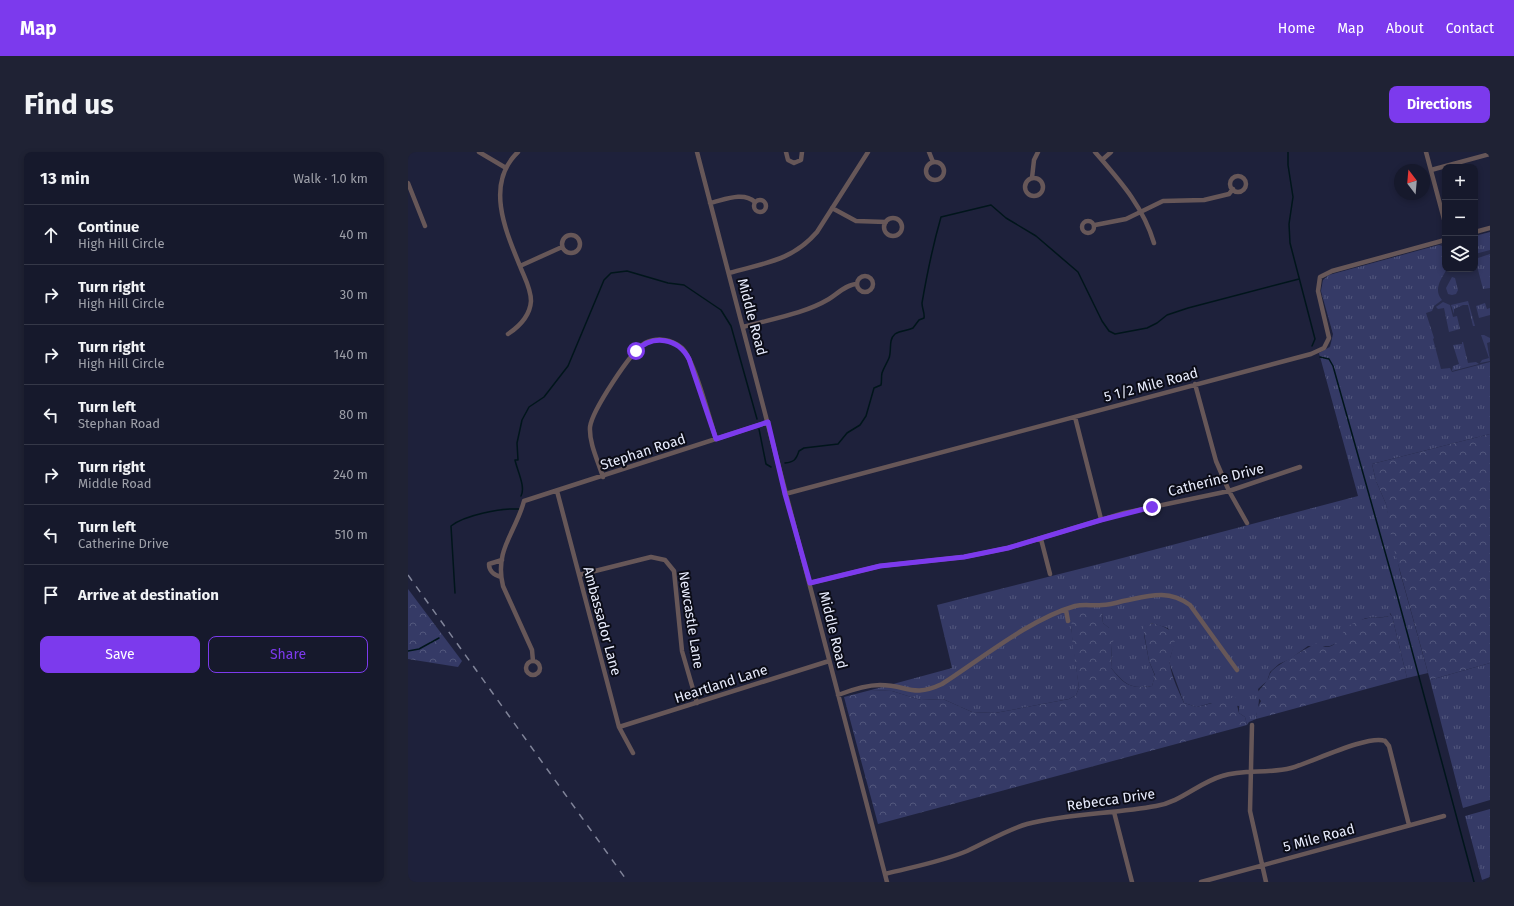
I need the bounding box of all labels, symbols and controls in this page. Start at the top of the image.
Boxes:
text: Map [20,17,57,40]
text: Home [1278,20,1315,37]
text: Map [1337,20,1364,37]
text: About [1386,20,1424,37]
text: Contact [1446,20,1494,37]
button: Directions [1389,86,1490,123]
text: Find us [24,88,114,121]
north arrow [1394,164,1430,200]
map controls [1442,164,1478,272]
button: + [1442,164,1478,200]
text: 13 min [40,168,90,189]
text: Walk · 1.0 km [293,171,368,186]
button: − [1442,200,1478,236]
text: Continue [78,218,139,236]
icon: ahead [40,224,62,246]
text: 40 m [339,227,368,242]
text: High Hill Circle [78,236,165,251]
button: layers [1442,236,1478,272]
street label: Middle Road [734,277,770,357]
text: Turn right [78,278,145,296]
icon: right [40,284,62,306]
text: 30 m [340,287,368,302]
text: High Hill Circle [78,296,165,311]
text: Turn right [78,338,145,356]
route start [627,342,645,360]
icon: right [40,344,62,366]
text: 140 m [334,347,368,362]
text: High Hill Circle [78,356,165,371]
street label: 5 1/2 Mile Road [1102,364,1200,406]
text: Turn left [78,398,136,416]
icon: left [40,404,62,426]
text: 80 m [339,407,368,422]
text: Stephan Road [78,416,160,431]
street label: Stephan Road [598,430,688,474]
text: Turn right [78,458,145,476]
street label: Catherine Drive [1166,460,1266,500]
icon: right [40,464,62,486]
text: 240 m [333,467,368,482]
text: Middle Road [78,476,152,491]
route end [1143,498,1161,516]
text: Turn left [78,518,136,536]
icon: left [40,524,62,546]
text: 510 m [335,527,368,542]
text: Catherine Drive [78,536,169,551]
street label: Ambassador Lane [579,565,625,677]
street label: Newcastle Lane [675,570,707,670]
icon: arrive [40,584,62,606]
text: Arrive at destination [78,586,219,604]
street label: Middle Road [815,589,851,671]
button: Save [40,636,200,673]
button: Share [208,636,368,673]
street label: Heartland Lane [672,661,770,707]
street label: Rebecca Drive [1066,785,1156,815]
street label: 5 Mile Road [1281,820,1357,856]

